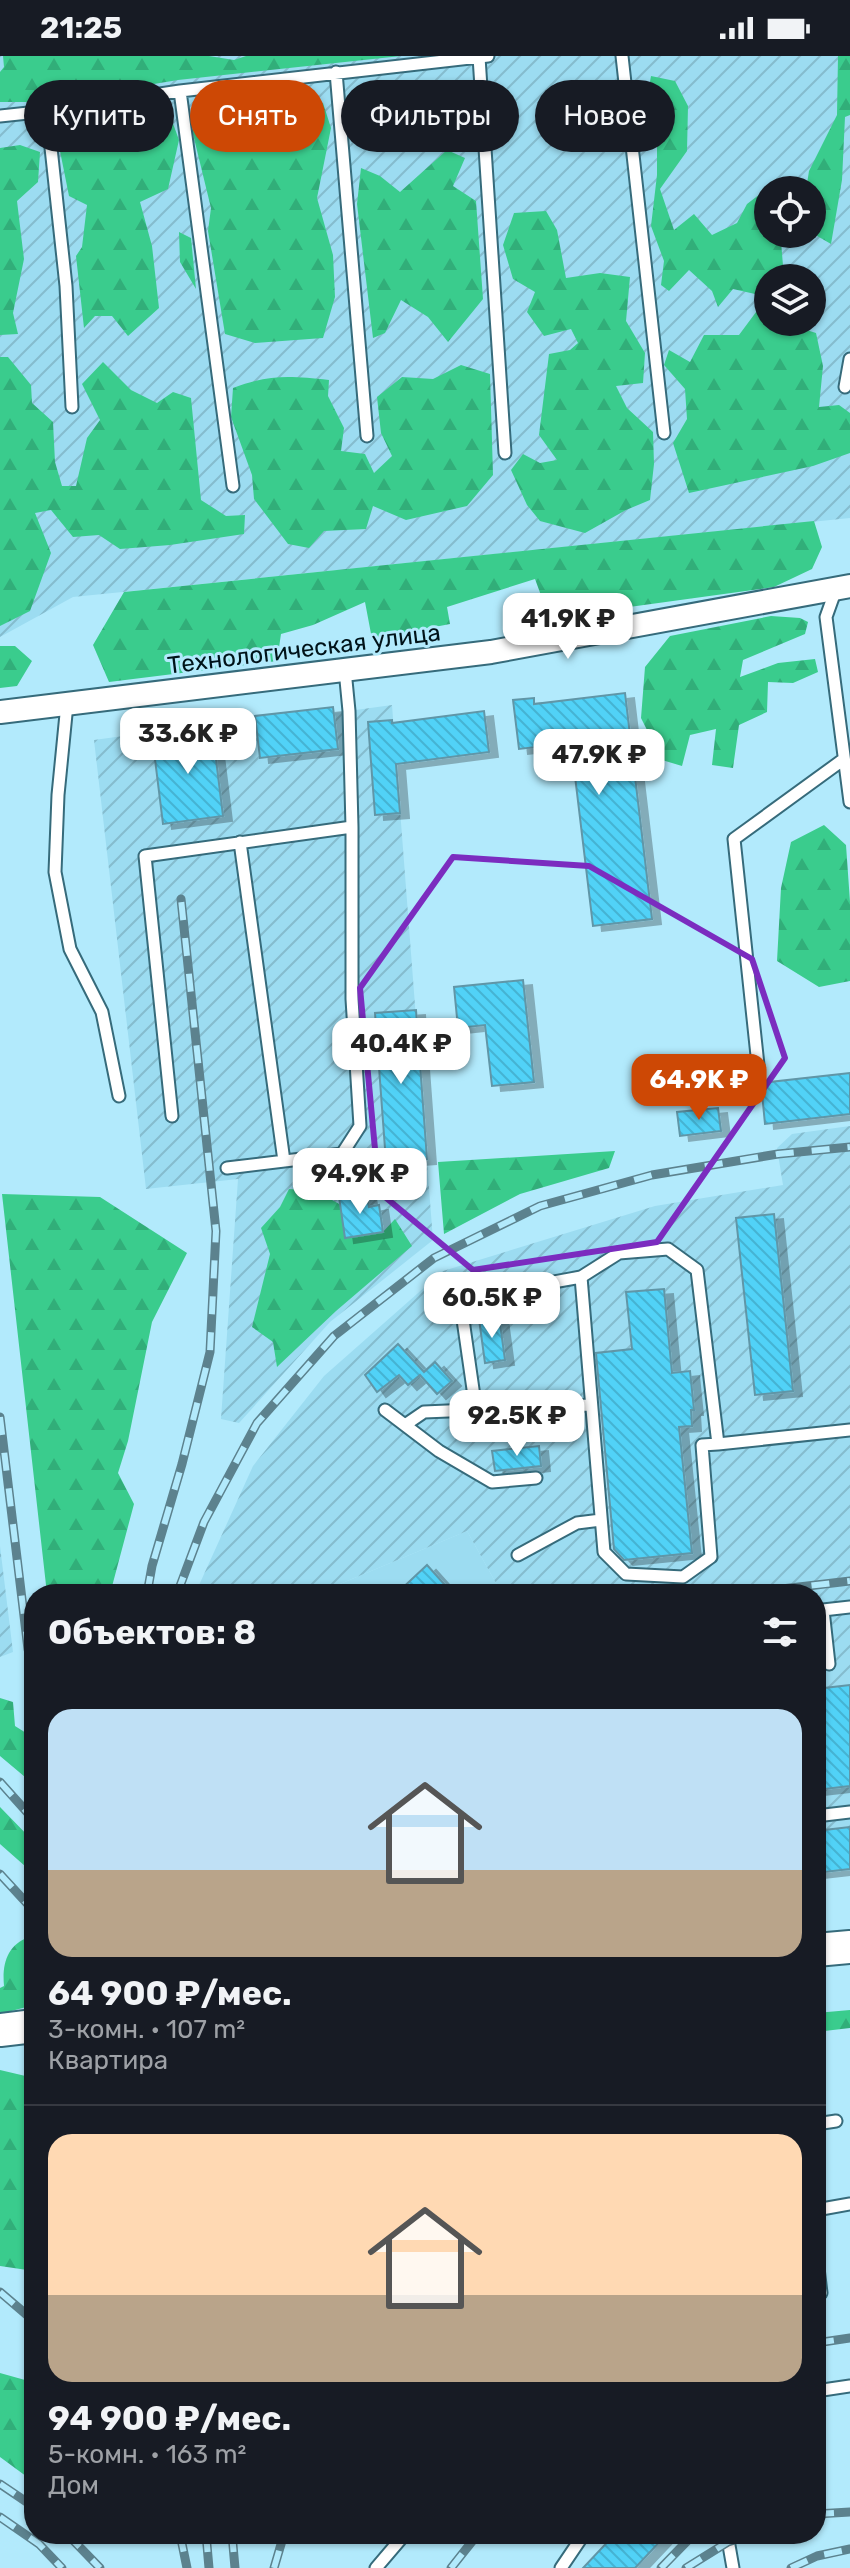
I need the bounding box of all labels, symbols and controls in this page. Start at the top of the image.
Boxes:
text: 21:25 [40,10,122,46]
chip: Купить [24,80,174,152]
chip: Снять [190,80,325,152]
chip: Фильтры [341,80,519,152]
chip: Новое [535,80,675,152]
map controls [754,176,826,336]
button: locate [754,176,826,248]
button: layers [754,264,826,336]
pin: 41.9K ₽ [494,593,642,661]
text: 41.9K ₽ [521,603,615,634]
street label: Технологическая улица [166,618,442,680]
pin: 33.6K ₽ [114,708,262,776]
text: 33.6K ₽ [138,718,238,749]
pin: 47.9K ₽ [525,729,673,797]
text: 47.9K ₽ [552,739,646,770]
pin: 40.4K ₽ [327,1018,475,1086]
text: 40.4K ₽ [350,1028,452,1059]
pin: 64.9K ₽ [625,1054,773,1122]
text: 64.9K ₽ [650,1064,748,1095]
pin: 94.9K ₽ [286,1148,434,1216]
text: 94.9K ₽ [311,1158,409,1189]
pin: 60.5K ₽ [418,1272,566,1340]
text: 60.5K ₽ [442,1282,542,1313]
pin: 92.5K ₽ [443,1390,591,1458]
text: 92.5K ₽ [467,1400,567,1431]
icon: filters [758,1610,802,1654]
text: Объектов: 8 [48,1612,256,1653]
icon: home [353,1761,497,1905]
text: 64 900 ₽/мес. [48,1973,292,2014]
text: 3-комн. · 107 m² [48,2014,245,2045]
text: Квартира [48,2045,168,2076]
icon: home [353,2186,497,2330]
text: 94 900 ₽/мес. [48,2398,291,2439]
text: 5-комн. · 163 m² [48,2439,246,2470]
text: Дом [48,2470,99,2501]

